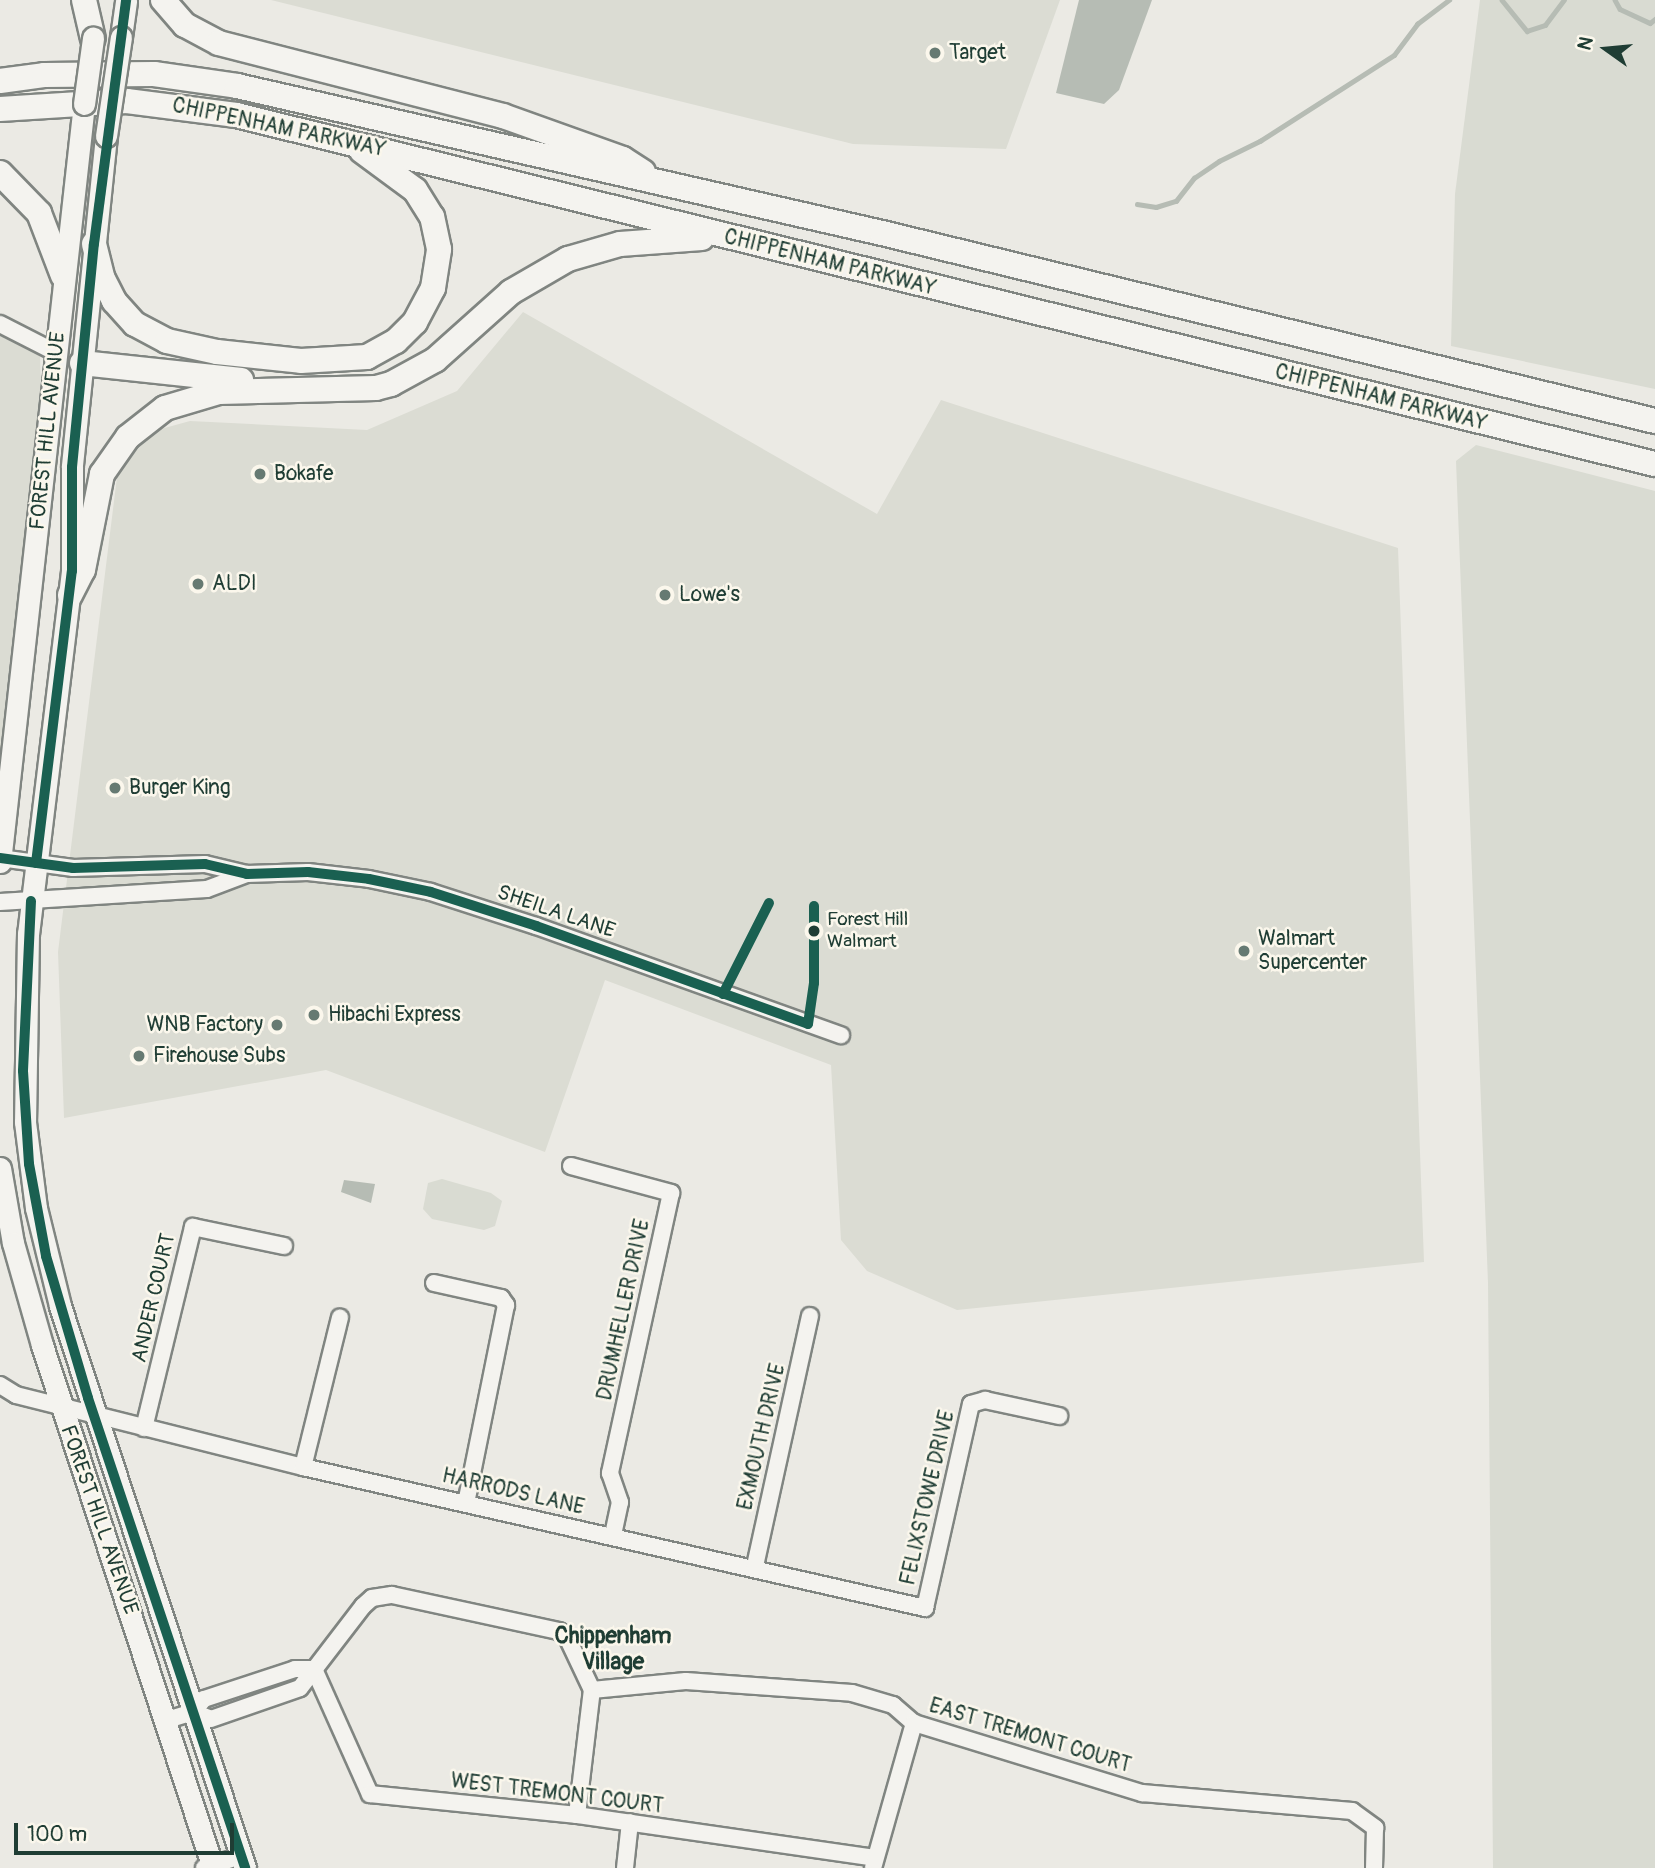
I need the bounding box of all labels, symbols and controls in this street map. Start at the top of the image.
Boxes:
north arrow [1571,14,1641,84]
text: N [1572,34,1599,53]
place label: Target [949,40,1006,66]
marker: Target [927,45,943,61]
street label: CHIPPENHAM PARKWAY [170,93,388,163]
street label: CHIPPENHAM PARKWAY [721,224,939,302]
street label: FOREST HILL AVENUE [25,331,71,531]
street label: CHIPPENHAM PARKWAY [1272,359,1490,437]
place label: Bokafe [274,461,333,487]
marker: Bokafe [252,466,268,482]
place label: ALDI [212,571,257,597]
marker: ALDI [190,576,206,592]
place label: Lowe's [679,582,740,608]
marker: Lowe's [657,587,673,603]
place label: Burger King [129,775,231,801]
marker: Burger King [107,780,123,796]
street label: SHEILA LANE [494,880,618,944]
place label: Forest Hill Walmart [827,909,908,953]
marker: Forest Hill Walmart [807,924,821,938]
place label: Walmart Supercenter [1258,926,1367,976]
marker: Walmart Supercenter [1236,943,1252,959]
place label: Hibachi Express [328,1002,461,1028]
marker: Hibachi Express [306,1007,322,1023]
place label: WNB Factory [146,1012,263,1038]
marker: WNB Factory [269,1017,285,1033]
place label: Firehouse Subs [153,1043,285,1069]
marker: Firehouse Subs [131,1048,147,1064]
street label: DRUMHELLER DRIVE [592,1217,656,1403]
street label: ANDER COURT [127,1231,181,1365]
street label: EXMOUTH DRIVE [733,1361,791,1513]
street label: FELIXSTOWE DRIVE [896,1408,960,1588]
street label: FOREST HILL AVENUE [55,1422,143,1618]
street label: HARRODS LANE [439,1463,587,1521]
district label: Chippenham Village [555,1622,671,1676]
street label: EAST TREMONT COURT [926,1693,1134,1779]
street label: WEST TREMONT COURT [449,1768,665,1820]
scale bar [18,1808,238,1852]
text: 100 m [27,1821,87,1848]

